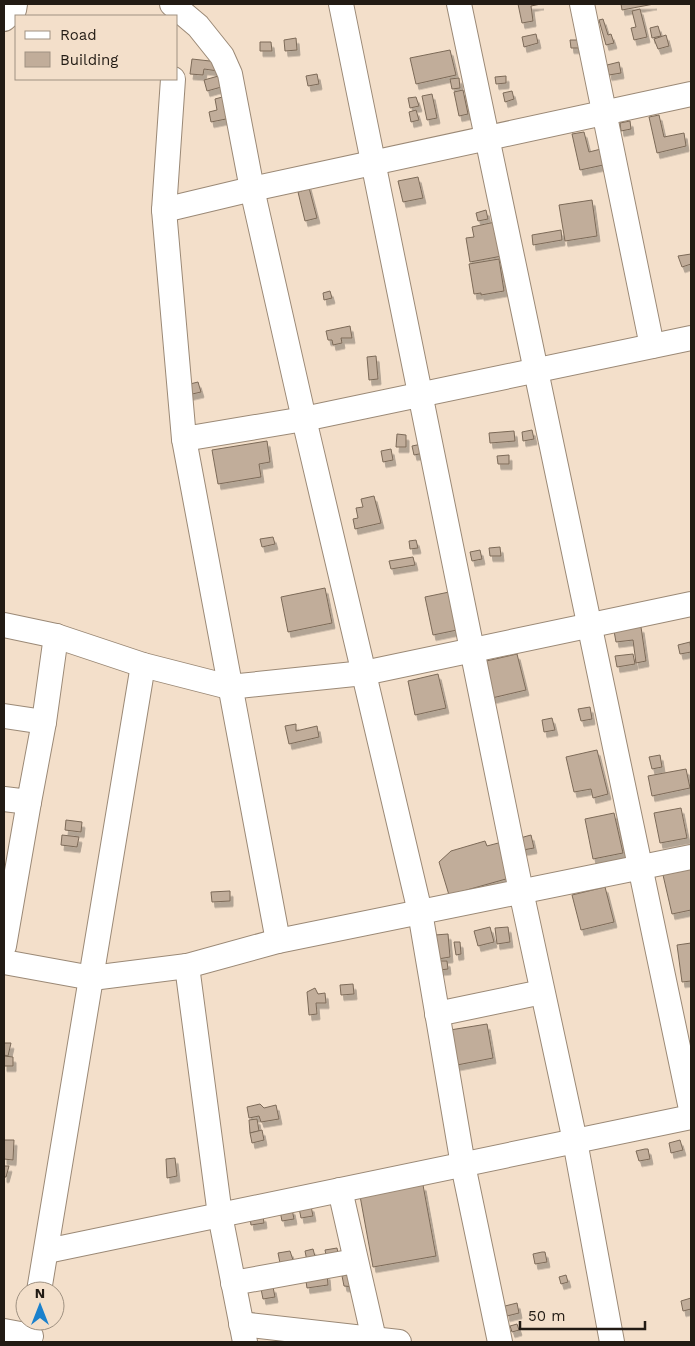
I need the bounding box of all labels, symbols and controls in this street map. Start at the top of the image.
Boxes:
legend [15,15,178,80]
text: Road [60,26,97,44]
text: Building [60,51,118,69]
north arrow [15,1281,65,1331]
text: N [35,1285,45,1301]
scale bar [520,1298,645,1330]
text: 50 m [528,1307,565,1325]

